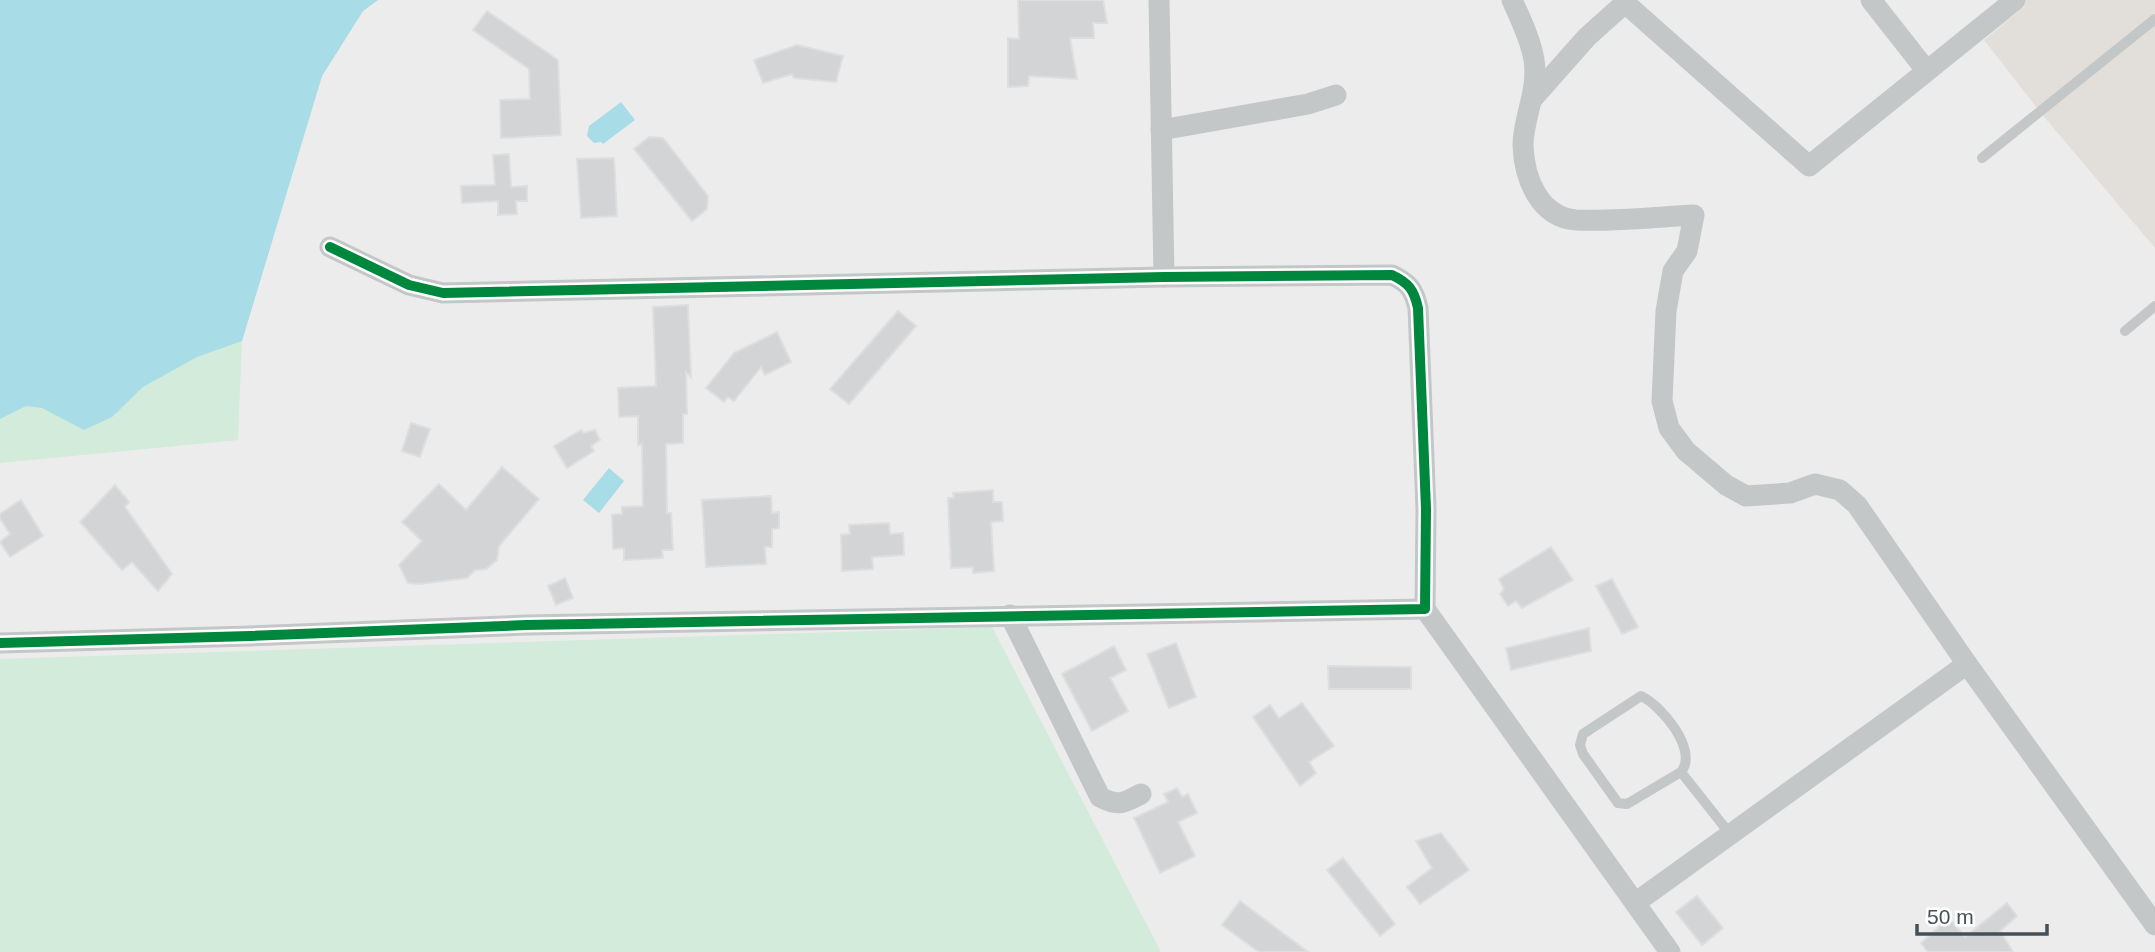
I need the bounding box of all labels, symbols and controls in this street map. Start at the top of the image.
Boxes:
scale bar [1917,892,2046,936]
text: 50 m [1927,905,1974,928]

